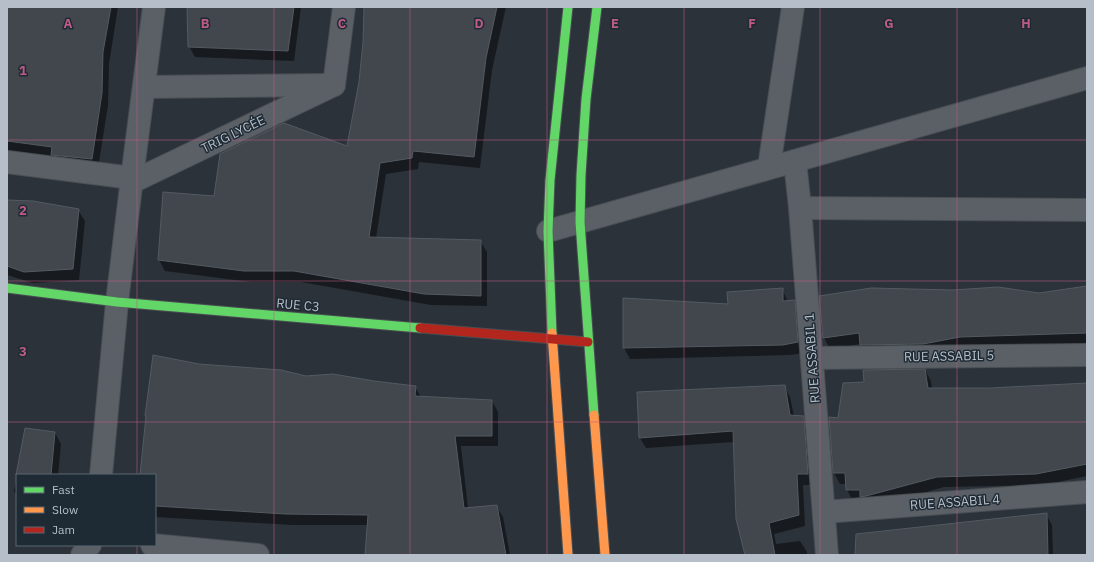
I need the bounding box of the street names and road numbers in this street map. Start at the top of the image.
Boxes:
street label: TRIG LYCÉE [198,111,268,157]
street label: RUE C3 [276,295,320,315]
street label: RUE ASSABIL 1 [800,312,824,404]
street label: RUE ASSABIL 5 [904,347,994,365]
street label: RUE ASSABIL 4 [909,490,1001,514]

